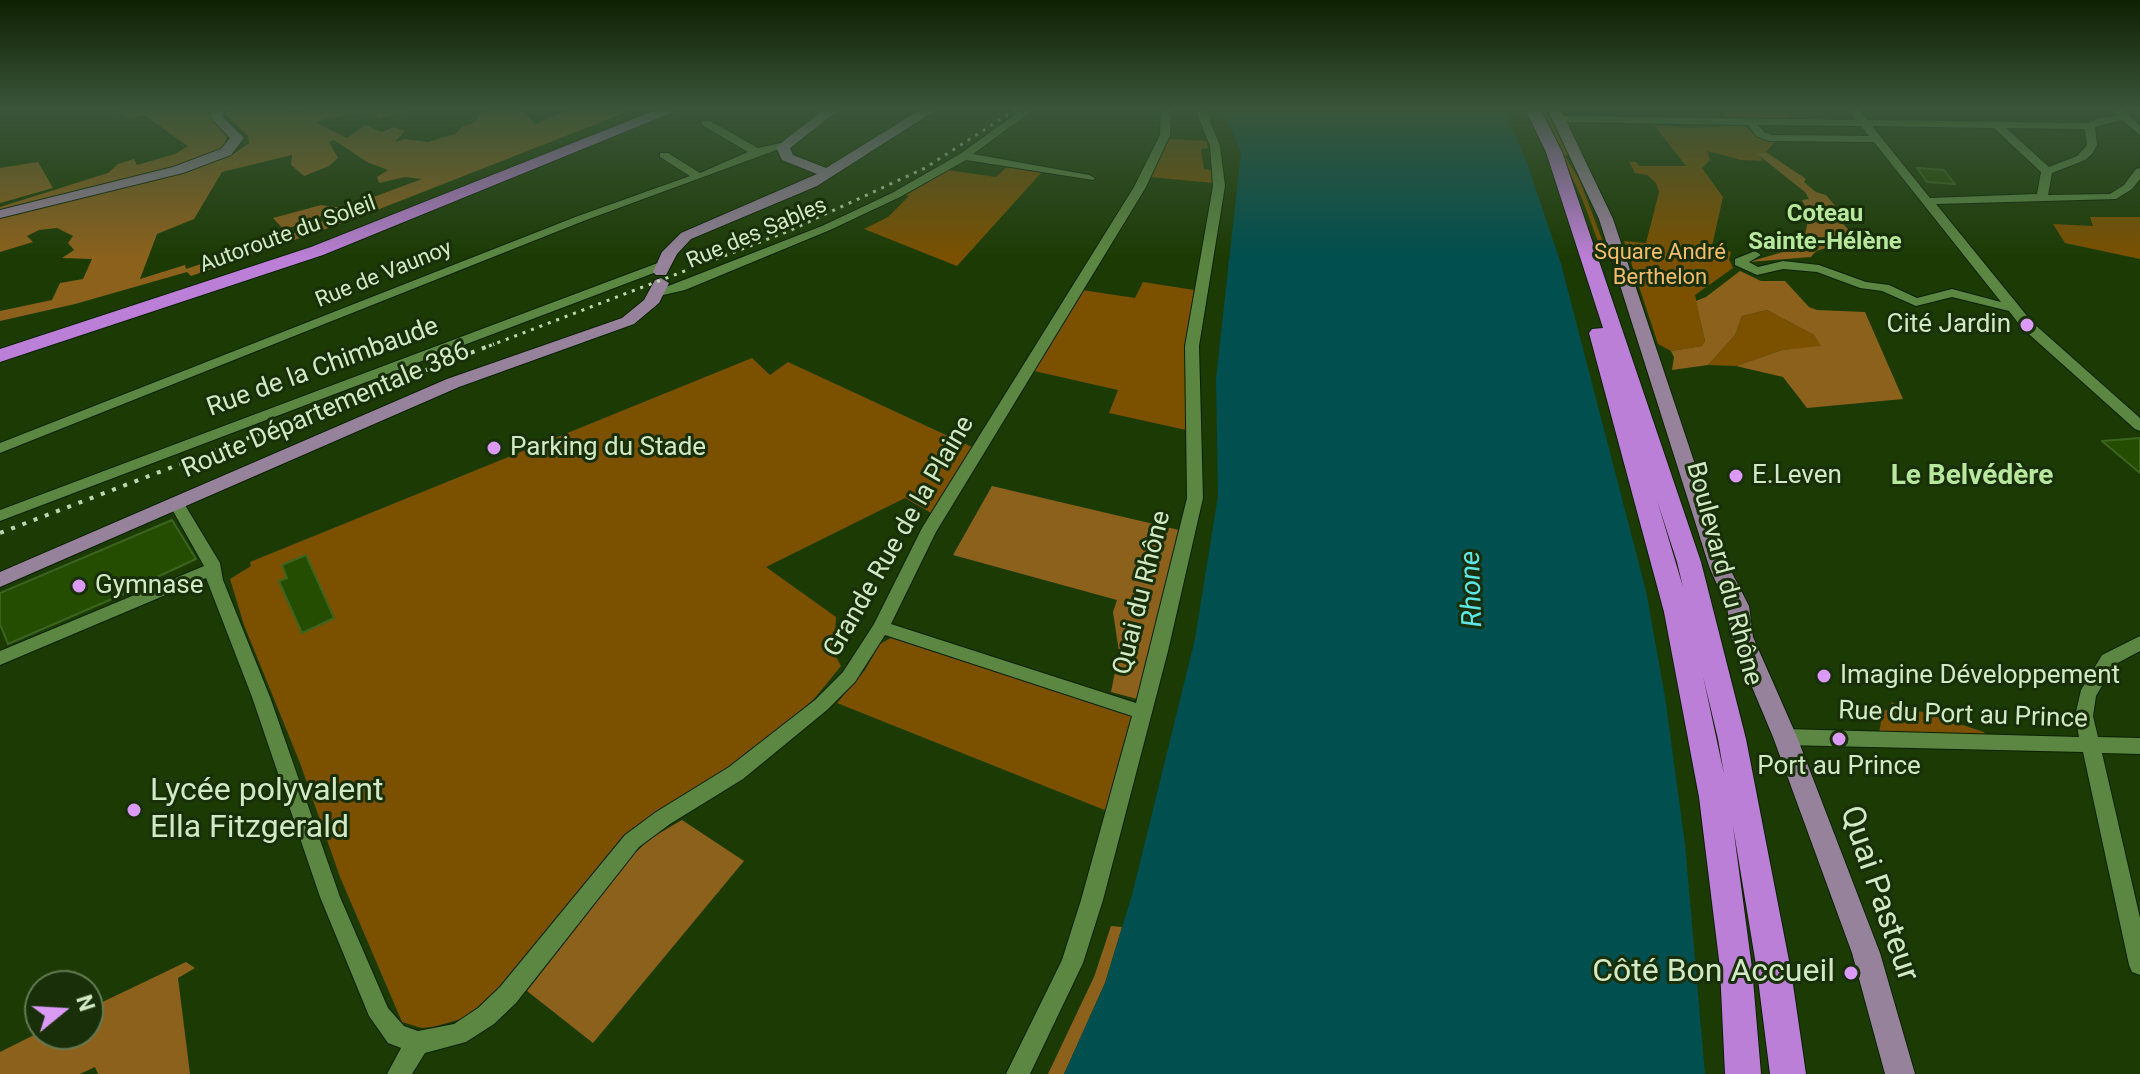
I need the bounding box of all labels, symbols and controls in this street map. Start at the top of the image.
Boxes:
street label: Autoroute du Soleil [196,191,380,279]
street label: Rue des Sables [683,193,831,275]
district label: Coteau Sainte-Hélène [1748,201,1902,257]
street label: Rue de Vaunoy [312,236,456,314]
park label: Square André Berthelon [1594,240,1726,292]
place label: Cité Jardin [1887,309,2011,341]
street label: Rue de la Chimbaude [203,312,443,424]
marker: Cité Jardin [2018,316,2036,334]
street label: Route Départementale 386 [178,336,474,486]
street label: Grande Rue de la Plaine [818,411,982,663]
place label: Parking du Stade [510,432,706,464]
marker: Parking du Stade [485,439,503,457]
street label: Boulevard du Rhône [1678,459,1768,689]
place label: E.Leven [1752,460,1842,492]
district label: Le Belvédère [1891,460,2053,494]
marker: E.Leven [1727,467,1745,485]
street label: Quai du Rhône [1108,508,1178,678]
water label: Rhone [1455,550,1491,628]
place label: Gymnase [95,570,204,602]
marker: Gymnase [70,577,88,595]
place label: Imagine Développement [1840,660,2120,692]
marker: Imagine Développement [1815,667,1833,685]
street label: Rue du Port au Prince [1838,696,2088,736]
marker: Port au Prince [1830,730,1848,748]
place label: Port au Prince [1757,751,1921,783]
place label: Lycée polyvalent Ella Fitzgerald [150,773,383,848]
marker: Lycée polyvalent Ella Fitzgerald [125,801,143,819]
street label: Quai Pasteur [1830,801,1926,987]
place label: Côté Bon Accueil [1592,954,1835,992]
marker: Côté Bon Accueil [1842,964,1860,982]
north arrow [24,970,104,1050]
text: N [71,992,100,1014]

